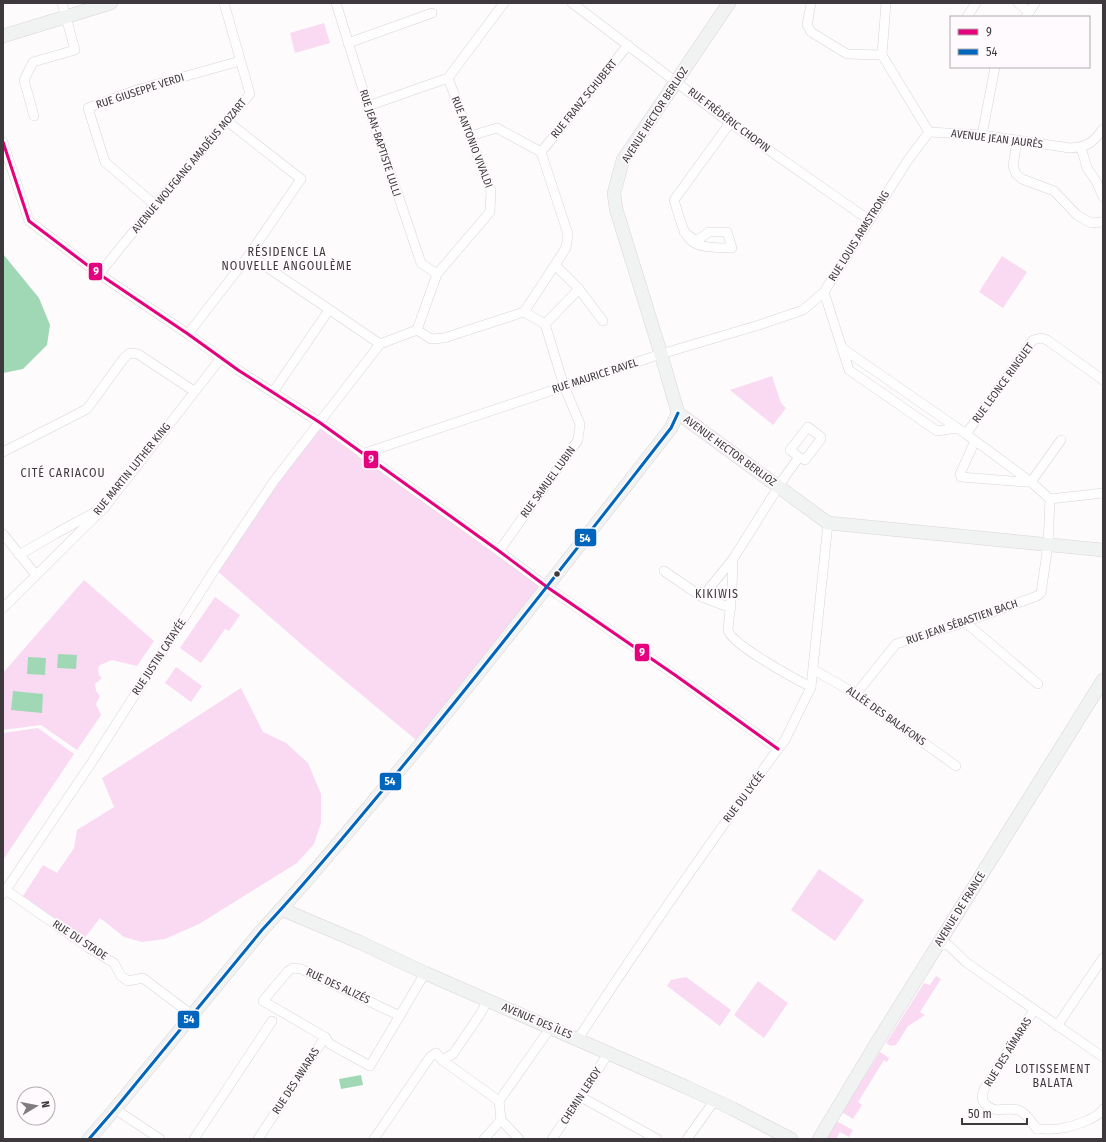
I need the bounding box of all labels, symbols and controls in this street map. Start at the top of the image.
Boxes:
legend [950,16,1090,68]
text: 9 [986,25,992,39]
text: 54 [986,45,998,59]
street label: RUE FRANZ SCHUBERT [548,56,620,141]
street label: AVENUE HECTOR BERLIOZ [619,65,691,165]
street label: RUE GIUSEPPE VERDI [94,71,186,111]
street label: RUE FRÉDÉRIC CHOPIN [685,84,773,155]
street label: RUE JEAN-BAPTISTE LULLI [357,88,403,198]
street label: RUE ANTONIO VIVALDI [449,94,495,190]
street label: AVENUE WOLFGANG AMADÉUS MOZART [128,95,250,236]
street label: AVENUE JEAN JAURÈS [950,126,1044,151]
street label: RUE LOUIS ARMSTRONG [826,188,892,284]
district label: RÉSIDENCE LA NOUVELLE ANGOULÈME [222,244,352,273]
line badge: 9 [88,262,103,281]
text: 9 [93,265,99,278]
street label: RUE LEONCE RINGUET [970,340,1037,425]
street label: RUE MAURICE RAVEL [550,356,640,396]
street label: AVENUE HECTOR BERLIOZ [681,413,779,489]
street label: RUE MARTIN LUTHER KING [91,420,173,518]
street label: RUE SAMUEL LUBIN [518,444,578,520]
line badge: 9 [363,450,379,469]
text: 9 [368,453,374,466]
district label: CITÉ CARIACOU [21,465,105,480]
line badge: 54 [574,528,597,547]
text: 54 [579,532,591,545]
unlabelled marker [552,569,562,579]
district label: KIKIWIS [695,587,739,601]
street label: RUE JEAN SÉBASTIEN BACH [904,596,1020,647]
street label: RUE JUSTIN CATAYÉE [129,616,189,698]
line badge: 9 [634,643,650,662]
text: 9 [639,646,645,659]
street label: ALLÉE DES BALAFONS [844,683,929,749]
street label: RUE DU LYCÉE [720,768,767,825]
line badge: 54 [379,772,402,791]
text: 54 [384,775,396,788]
street label: AVENUE DE FRANCE [932,869,988,949]
street label: RUE DU STADE [50,917,110,963]
street label: RUE DES ALIZÉS [304,965,373,1007]
street label: AVENUE DES ÎLES [500,1000,575,1042]
line badge: 54 [177,1010,200,1029]
text: 54 [183,1013,195,1026]
street label: RUE DES AÏMARAS [982,1015,1035,1089]
street label: RUE DES AWARAS [270,1045,323,1117]
district label: LOTISSEMENT BALATA [1015,1062,1091,1090]
street label: CHEMIN LEROY [558,1065,605,1127]
north arrow [16,1086,56,1126]
text: N [38,1100,52,1109]
scale bar [962,1100,1027,1126]
text: 50 m [968,1107,992,1121]

